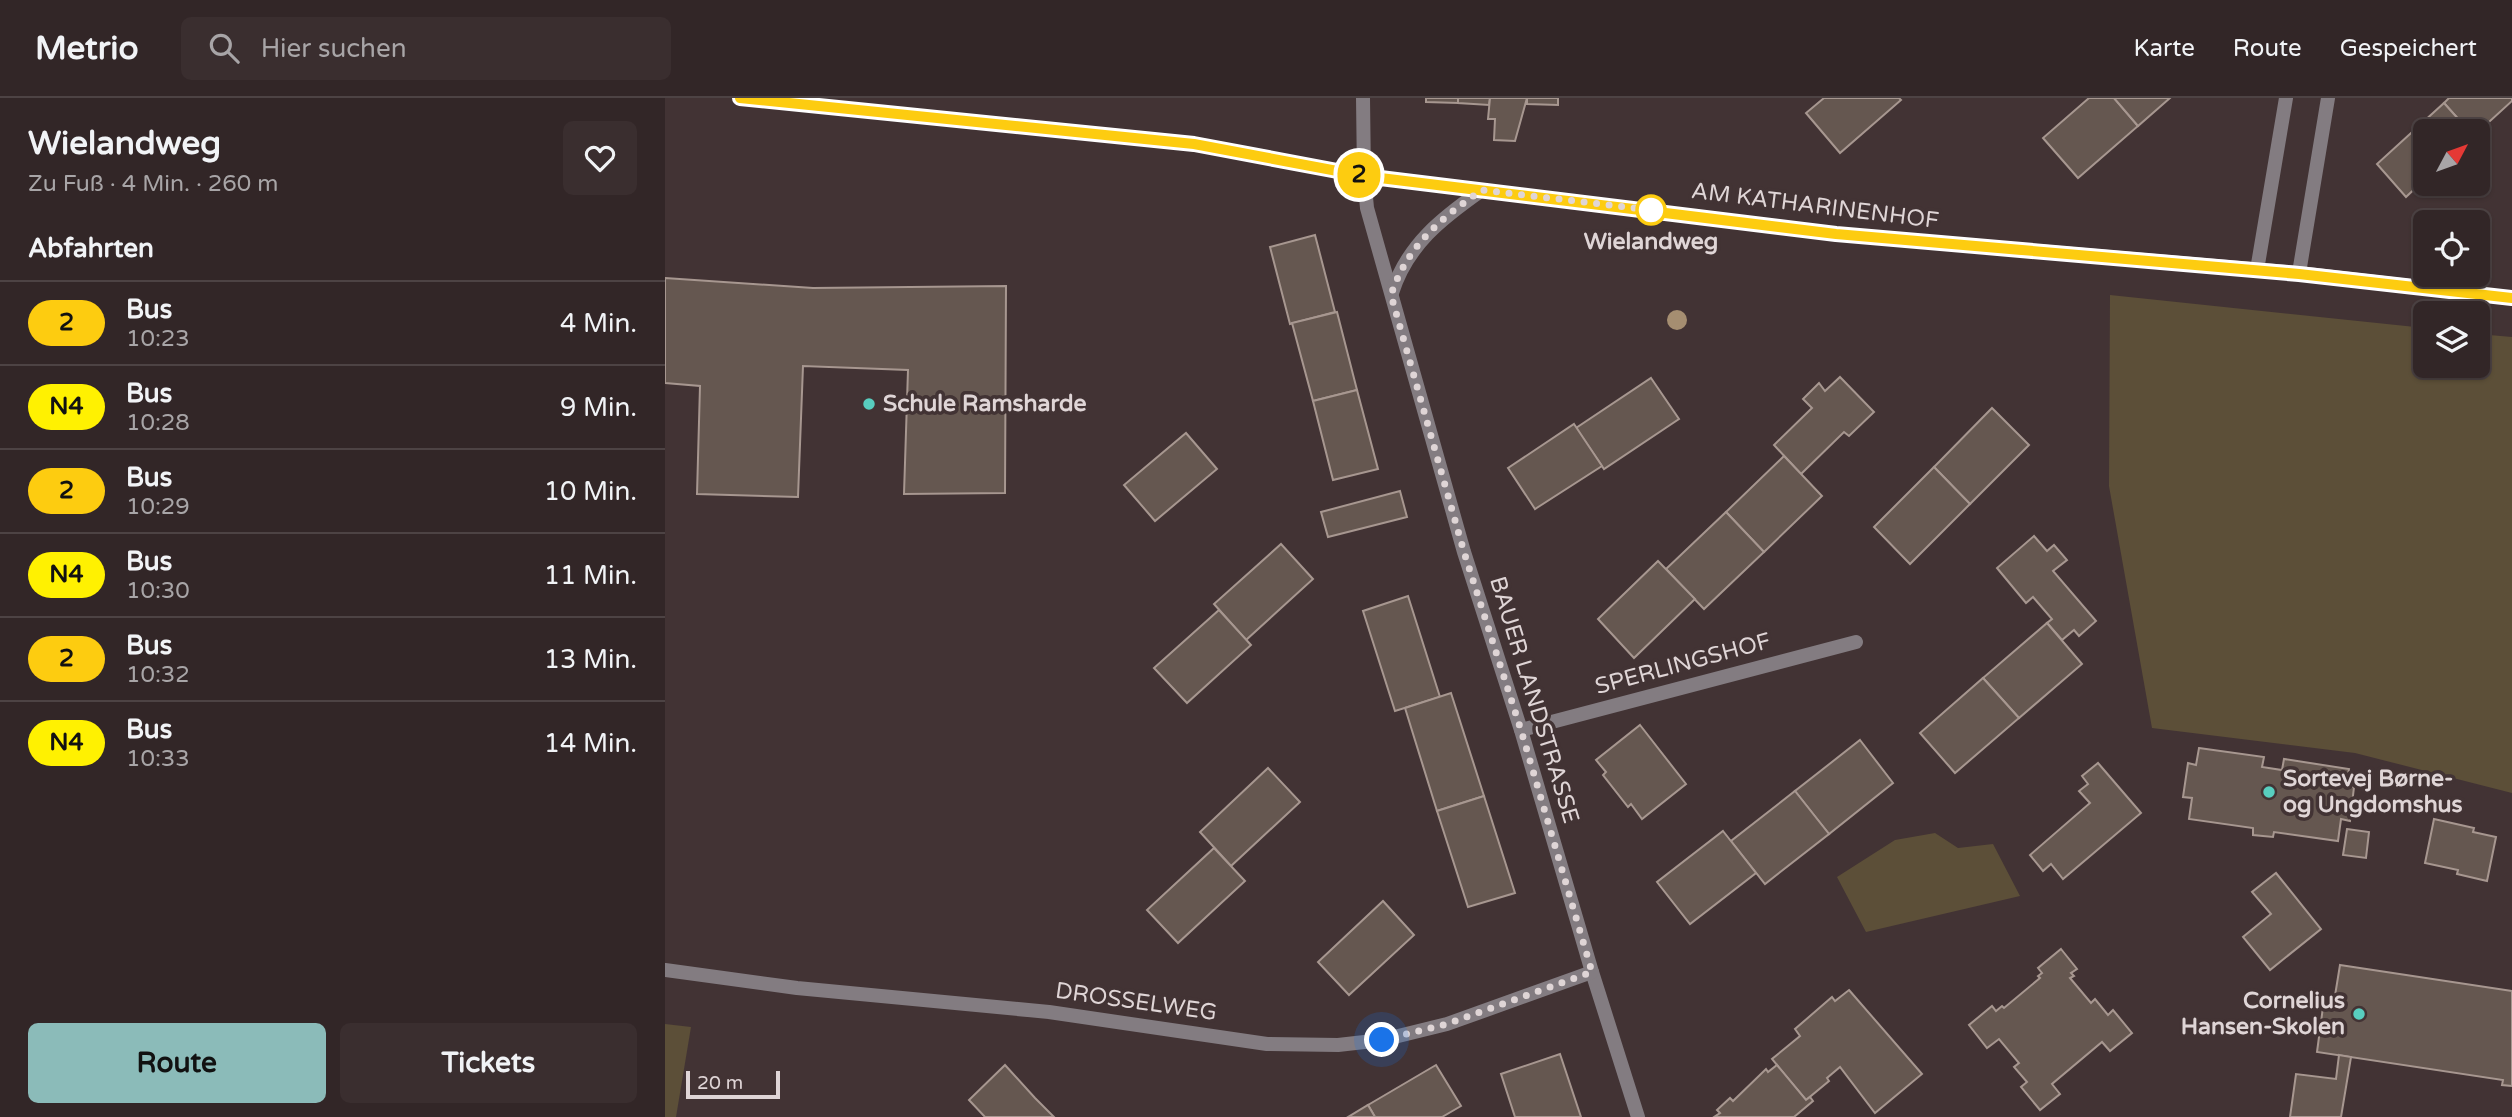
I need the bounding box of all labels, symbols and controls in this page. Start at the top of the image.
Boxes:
search box [181,17,671,80]
text: Metrio [35,29,139,68]
icon: search [205,29,243,67]
text: Hier suchen [261,33,406,64]
text: Karte [2133,34,2195,63]
text: Route [2233,34,2302,63]
text: Gespeichert [2340,34,2477,63]
north arrow [2413,119,2490,196]
map controls [2413,119,2490,378]
button: heart [563,121,637,195]
text: Wielandweg [28,124,221,163]
line badge: 2 [1336,152,1382,198]
text: 2 [1351,160,1367,189]
text: Zu Fuß · 4 Min. · 260 m [28,170,278,198]
street label: AM KATHARINENHOF [1690,177,1940,235]
marker: Wielandweg [1636,195,1666,225]
button: locate [2413,210,2490,287]
place label: Wielandweg [1584,228,1718,256]
text: Abfahrten [28,233,154,264]
text: Bus [126,294,172,325]
button: layers [2413,301,2490,378]
text: 2 [59,308,74,337]
text: 4 Min. [560,308,637,339]
text: 10:23 [126,325,190,353]
text: Bus [126,378,172,409]
place label: Schule Ramsharde [883,390,1086,418]
text: N4 [49,392,84,421]
text: 9 Min. [560,392,637,423]
marker: Schule Ramsharde [861,396,877,412]
text: 10:28 [126,409,190,437]
text: Bus [126,462,172,493]
text: 2 [59,476,74,505]
text: 10 Min. [544,476,637,507]
text: 10:29 [126,493,190,521]
text: Bus [126,546,172,577]
text: N4 [49,560,84,589]
text: 11 Min. [544,560,637,591]
street label: BAUER LANDSTRASSE [1483,573,1585,827]
text: 10:30 [126,577,190,605]
street label: SPERLINGSHOF [1592,627,1774,701]
text: Bus [126,630,172,661]
text: 2 [59,644,74,673]
text: 13 Min. [544,644,637,675]
text: 10:32 [126,661,190,689]
text: Bus [126,714,172,745]
text: N4 [49,728,84,757]
text: 14 Min. [544,728,637,759]
text: 10:33 [126,745,190,773]
place label: Sortevej Børne- og Ungdomshus [2283,765,2463,819]
marker: Sortevej Børne- og Ungdomshus [2261,784,2277,800]
street label: DROSSELWEG [1053,977,1219,1027]
place label: Cornelius Hansen-Skolen [2181,987,2345,1041]
marker: Cornelius Hansen-Skolen [2351,1006,2367,1022]
your location [1364,1022,1399,1057]
button: Route [28,1023,326,1103]
button: Tickets [340,1023,637,1103]
scale bar [686,1068,781,1100]
text: 20 m [697,1072,743,1094]

